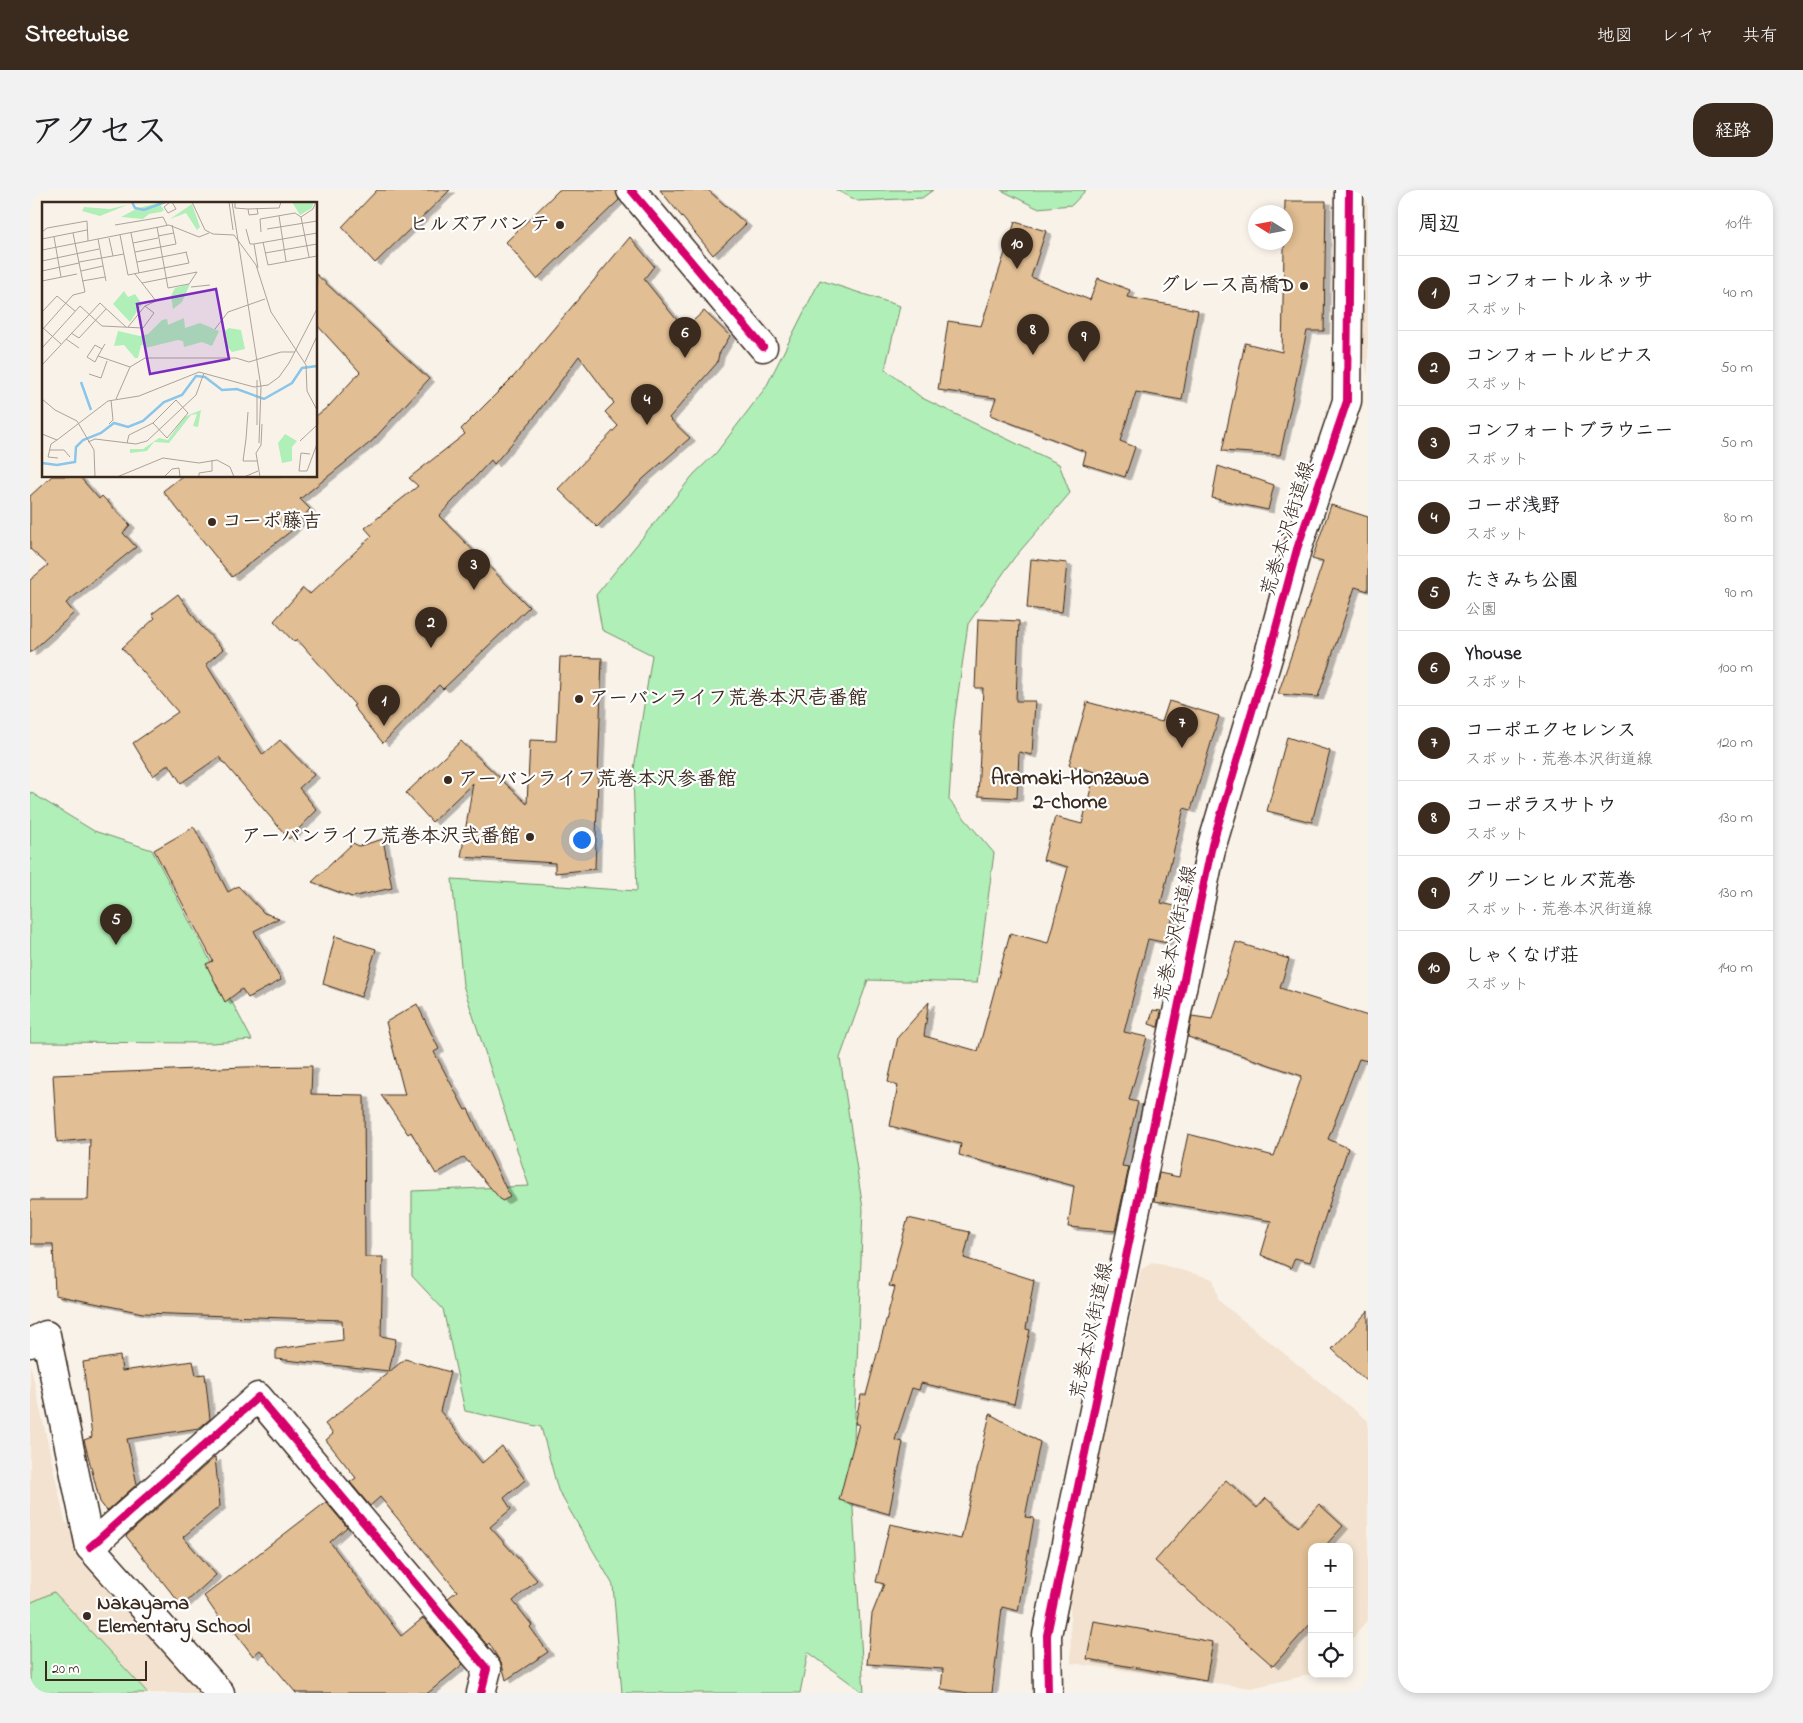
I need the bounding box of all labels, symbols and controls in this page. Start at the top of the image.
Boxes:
text: Streetwise [25,18,129,53]
text: 地図 [1597,24,1633,50]
text: レイヤ [1661,24,1714,50]
text: 共有 [1742,24,1778,50]
button: 経路 [1693,103,1773,157]
text: アクセス [30,108,168,159]
inset map [42,202,318,478]
north arrow [1248,205,1293,250]
text: 周辺 [1418,210,1460,240]
place label: ヒルズアバンテ [409,211,550,240]
text: 10件 [1725,212,1753,236]
marker: ヒルズアバンテ [554,219,566,231]
pin: 10 [1001,228,1033,269]
text: コンフォートルネッサ [1465,268,1653,295]
place label: グレース高橋D [1160,272,1294,301]
marker: グレース高橋D [1298,280,1310,292]
text: 1 [1431,281,1437,305]
text: 40 m [1723,281,1753,305]
text: スポット [1465,298,1529,322]
pin: 8 [1017,314,1049,355]
pin: 6 [669,317,701,358]
pin: 9 [1068,321,1100,362]
text: コンフォートルビナス [1465,343,1653,370]
text: 2 [1430,356,1438,380]
text: 50 m [1721,356,1753,380]
text: スポット [1465,373,1529,397]
pin: 4 [631,384,663,425]
text: コンフォートブラウニー [1465,418,1673,445]
text: 3 [1431,431,1437,455]
text: 50 m [1721,431,1753,455]
text: スポット [1465,448,1529,472]
street label: 荒巻本沢街道線 [1255,458,1323,600]
text: コーポ浅野 [1465,493,1560,520]
text: 4 [1431,506,1437,530]
text: 80 m [1724,506,1753,530]
place label: コーポ藤吉 [222,508,322,537]
marker: コーポ藤吉 [206,516,218,528]
text: スポット [1465,523,1529,547]
pin: 3 [458,549,490,590]
text: たきみち公園 [1465,568,1579,595]
text: 5 [1429,581,1439,605]
text: 90 m [1725,581,1753,605]
text: 公園 [1465,598,1497,622]
pin: 2 [415,607,447,648]
text: Yhouse [1465,641,1522,668]
text: 6 [1430,656,1438,680]
text: 100 m [1718,656,1753,680]
text: スポット [1465,671,1529,695]
pin: 1 [368,685,400,726]
place label: アーバンライフ荒巻本沢壱番館 [589,685,868,714]
marker: アーバンライフ荒巻本沢壱番館 [573,693,585,705]
pin: 7 [1166,707,1198,748]
text: コーポエクセレンス [1465,718,1636,745]
text: 7 [1431,731,1437,755]
text: 120 m [1717,731,1753,755]
text: スポット · 荒巻本沢街道線 [1465,748,1652,772]
district label: Aramaki-Honzawa 2-chome [991,764,1149,818]
place label: アーバンライフ荒巻本沢参番館 [458,766,737,795]
marker: アーバンライフ荒巻本沢参番館 [442,774,454,786]
text: コーポラスサトウ [1465,793,1616,820]
text: 8 [1431,806,1437,830]
text: 130 m [1718,806,1753,830]
place label: アーバンライフ荒巻本沢弐番館 [241,823,520,852]
text: スポット [1465,823,1529,847]
your location [569,827,595,853]
marker: アーバンライフ荒巻本沢弐番館 [524,831,536,843]
street label: 荒巻本沢街道線 [1148,863,1206,1005]
text: グリーンヒルズ荒巻 [1465,868,1635,895]
text: 9 [1432,881,1436,905]
text: 130 m [1718,881,1753,905]
text: スポット · 荒巻本沢街道線 [1465,898,1652,922]
pin: 5 [100,904,132,945]
text: しゃくなげ荘 [1465,943,1579,970]
text: 10 [1428,956,1440,980]
text: 140 m [1718,956,1753,980]
text: スポット [1465,973,1529,997]
street label: 荒巻本沢街道線 [1064,1260,1122,1402]
map controls [1308,1543,1353,1678]
button: + [1308,1543,1353,1588]
button: − [1308,1588,1353,1633]
place label: Nakayama Elementary School [97,1590,250,1643]
marker: Nakayama Elementary School [81,1610,93,1622]
button: locate [1308,1633,1353,1678]
scale bar [45,1658,148,1681]
text: 20 m [52,1659,79,1680]

